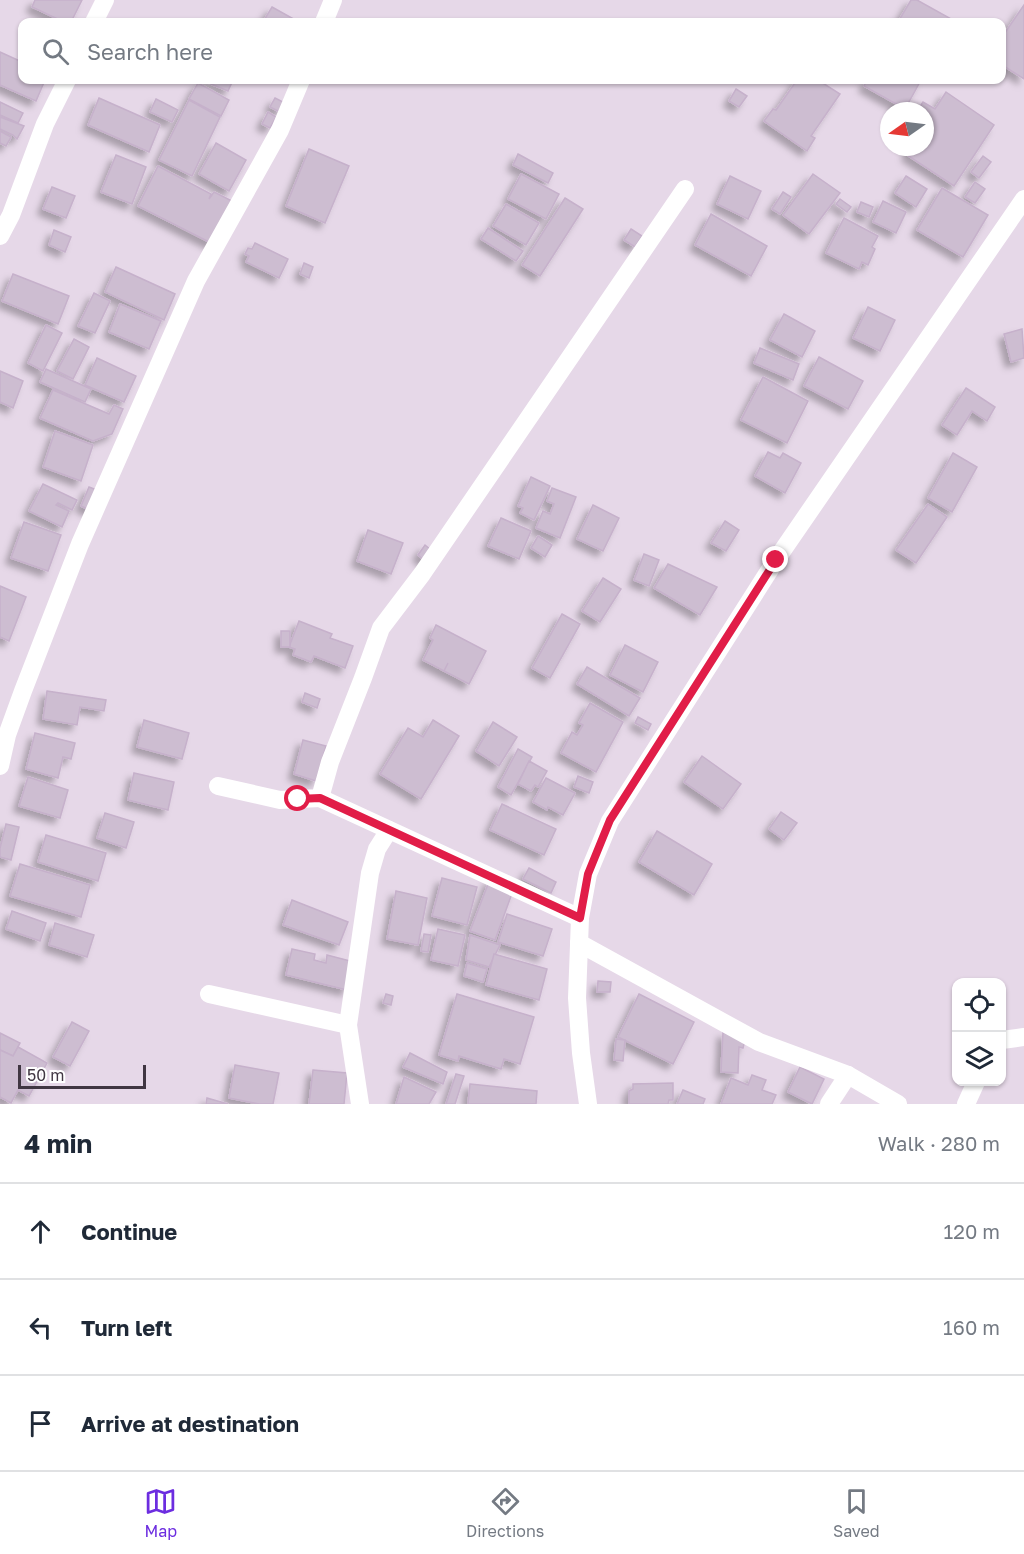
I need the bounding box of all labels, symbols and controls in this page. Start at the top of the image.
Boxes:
search box [18,18,1006,84]
icon: search [39,35,72,68]
text: Search here [87,38,213,65]
north arrow [880,102,934,156]
route end [762,546,788,572]
route start [284,785,310,811]
map controls [952,978,1006,1086]
button: locate [952,978,1006,1032]
button: layers [952,1032,1006,1086]
scale bar [18,1062,146,1090]
text: 50 m [27,1065,64,1085]
text: 4 min [24,1128,92,1159]
text: Walk · 280 m [878,1131,1000,1155]
icon: ahead [24,1215,57,1248]
text: Continue [81,1218,177,1245]
text: 120 m [944,1219,1000,1243]
icon: left [24,1311,57,1344]
text: Turn left [81,1314,172,1341]
text: 160 m [943,1315,1000,1339]
icon: arrive [24,1407,57,1440]
text: Arrive at destination [81,1410,299,1437]
tab: Map [144,1485,177,1541]
tab: Directions [466,1485,544,1541]
tab: Saved [833,1485,880,1541]

